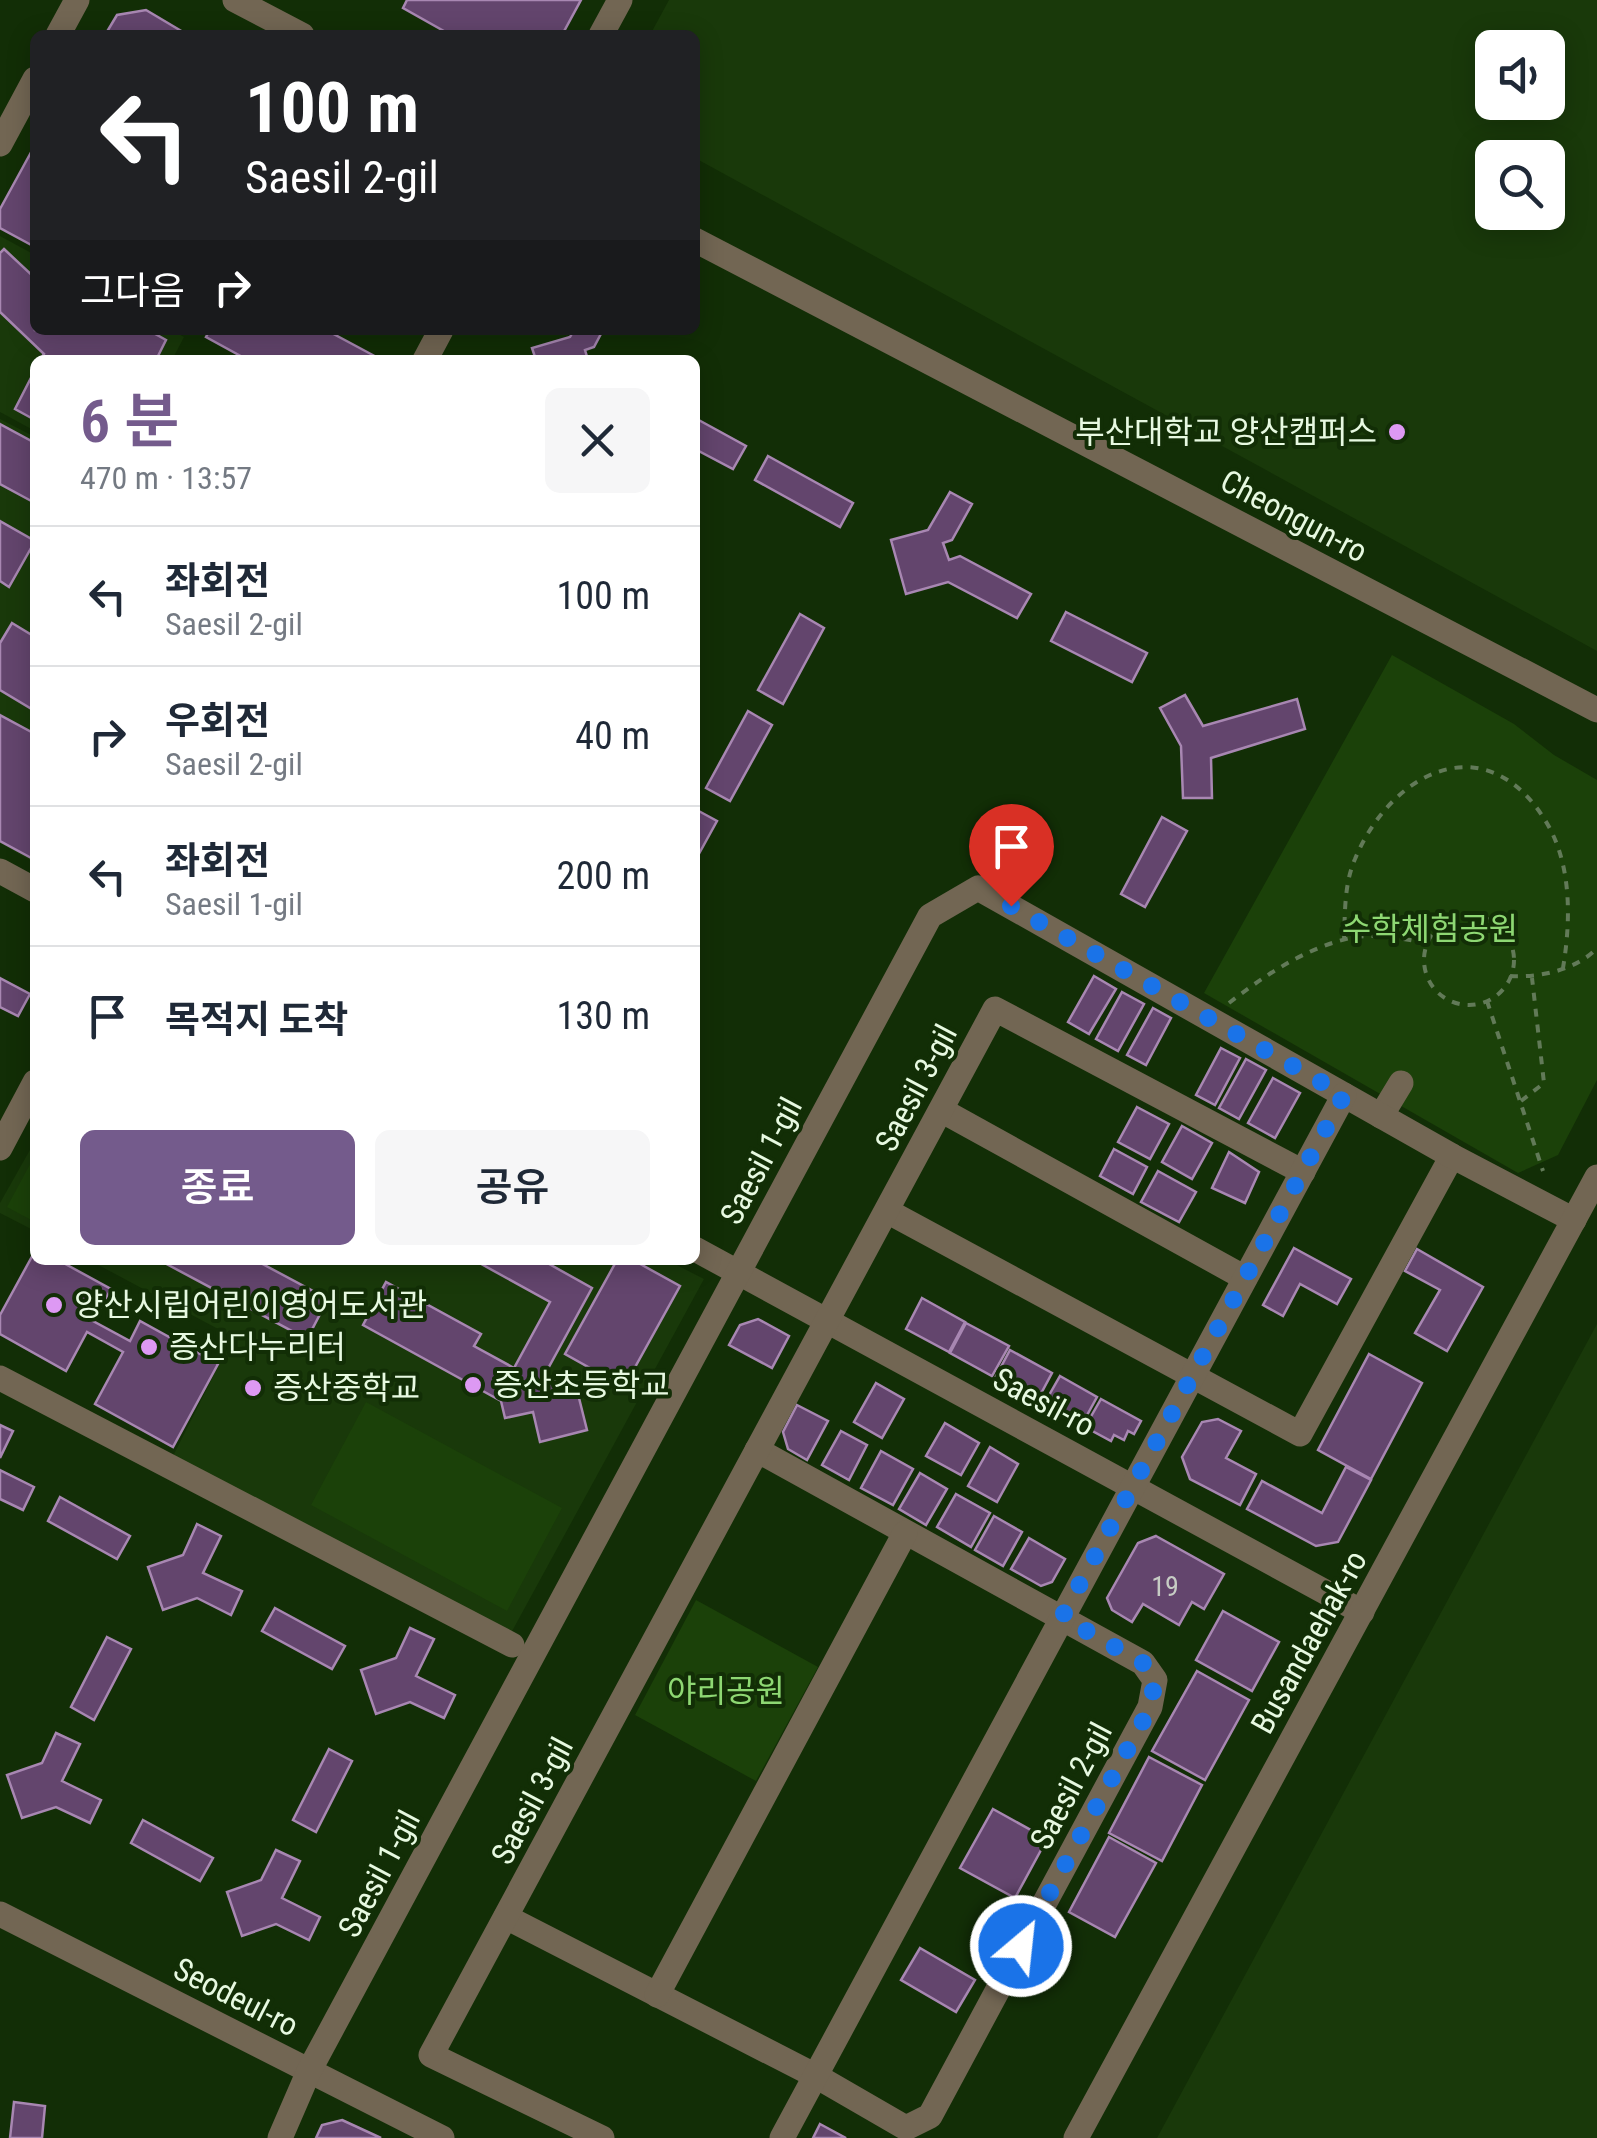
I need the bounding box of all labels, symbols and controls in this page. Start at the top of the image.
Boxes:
map controls [1475,30,1565,230]
button: sound [1475,30,1565,120]
text: 100 m [245,67,419,149]
icon: left [80,70,210,200]
button: search [1475,140,1565,230]
text: Saesil 2-gil [245,151,439,204]
icon: right [205,260,260,315]
text: 그다음 [80,269,185,313]
text: 6 분 [80,386,179,457]
button: close [545,388,650,493]
place label: 부산대학교 양산캠퍼스 [1075,413,1377,451]
marker: 부산대학교 양산캠퍼스 [1386,421,1408,443]
text: 470 m · 13:57 [80,459,252,497]
street label: Cheongun-ro [1214,462,1374,570]
text: 좌회전 [165,559,270,603]
icon: left [80,569,135,624]
text: 100 m [556,574,650,618]
text: Saesil 2-gil [165,605,303,643]
text: 우회전 [165,699,270,743]
icon: right [80,709,135,764]
text: 40 m [575,714,650,758]
text: Saesil 2-gil [165,745,303,783]
pin [969,804,1054,907]
icon: arrive [984,819,1039,874]
text: 좌회전 [165,839,270,883]
icon: left [80,849,135,904]
text: 200 m [556,854,650,898]
text: Saesil 1-gil [165,885,303,923]
park label: 수학체험공원 [1342,910,1518,948]
icon: arrive [80,989,135,1044]
text: 130 m [556,994,650,1038]
text: 목적지 도착 [165,998,349,1042]
street label: Saesil 3-gil [867,1018,965,1158]
street label: Saesil 1-gil [712,1091,810,1231]
button: 종료 [80,1130,355,1245]
button: 공유 [375,1130,650,1245]
place label: 양산시립어린이영어도서관 [74,1286,427,1324]
marker: 양산시립어린이영어도서관 [43,1294,65,1316]
place label: 증산다누리터 [169,1328,346,1366]
marker: 증산다누리터 [138,1336,160,1358]
street label: Saesil-ro [987,1359,1101,1445]
place label: 증산초등학교 [493,1366,670,1404]
place label: 증산중학교 [273,1369,420,1407]
marker: 증산초등학교 [462,1374,484,1396]
marker: 증산중학교 [242,1377,264,1399]
street label: Busandaehak-ro [1243,1544,1375,1740]
house number: 19 [1151,1570,1179,1603]
park label: 야리공원 [667,1672,785,1710]
street label: Saesil 2-gil [1022,1716,1120,1856]
street label: Saesil 3-gil [483,1731,581,1871]
street label: Saesil 1-gil [330,1804,428,1944]
position arrow [969,1894,1073,1998]
street label: Seodeul-ro [167,1949,305,2045]

